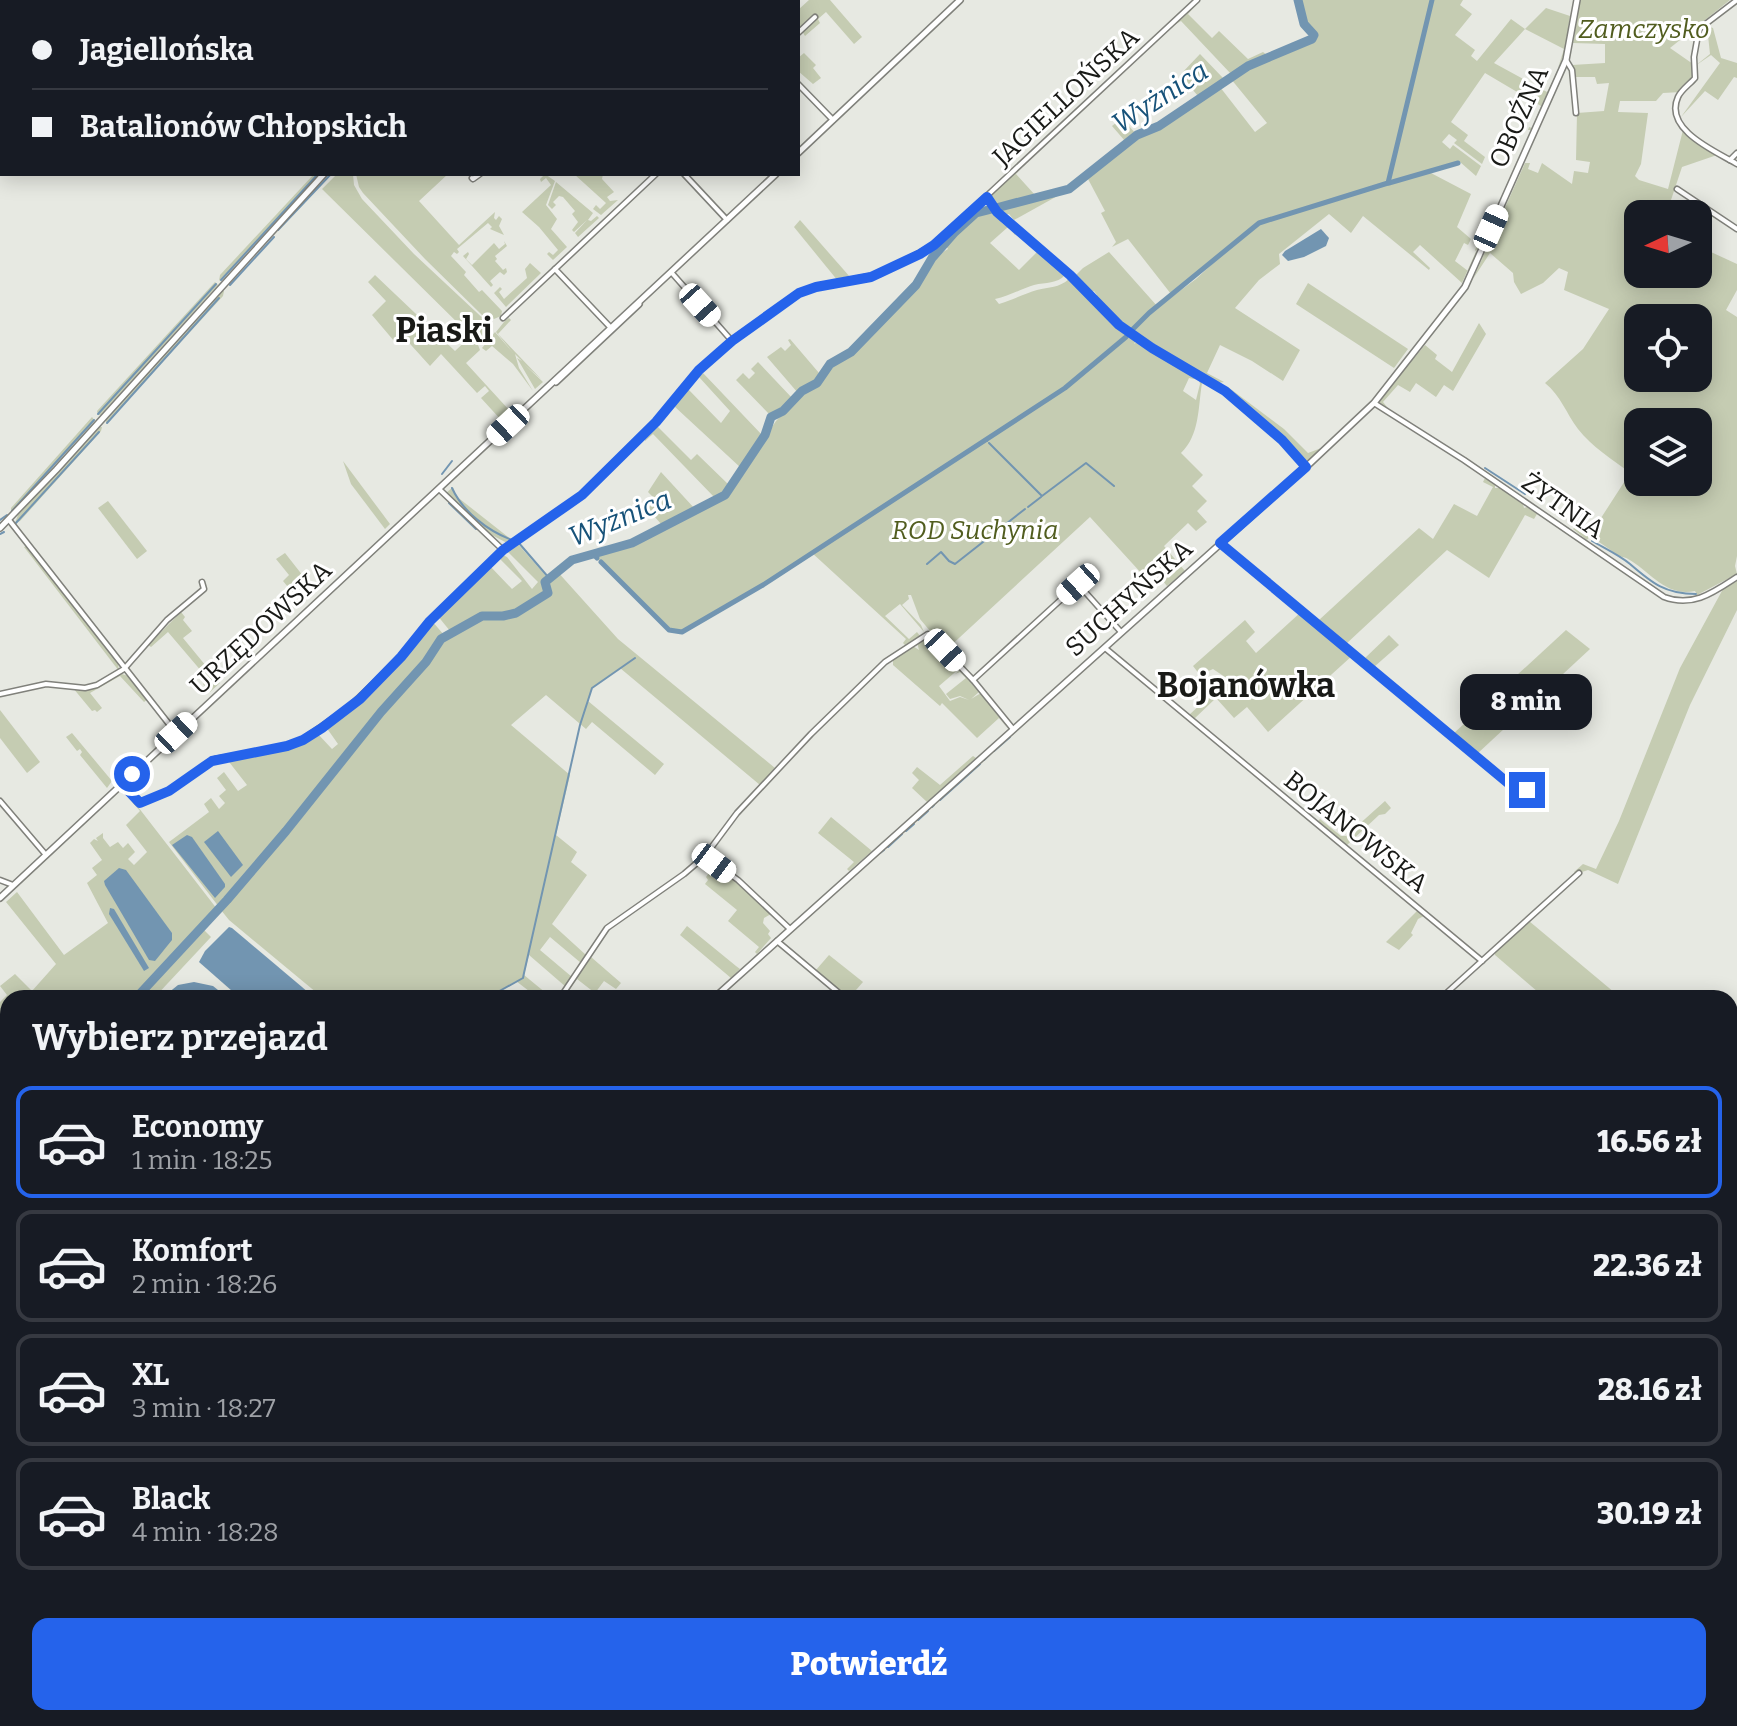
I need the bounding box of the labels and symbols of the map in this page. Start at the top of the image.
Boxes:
park label: Zamczysko [1579,14,1709,45]
street label: JAGIELLOŃSKA [985,20,1146,173]
water label: Wyżnica [1106,54,1214,140]
street label: OBOŹNA [1482,60,1555,173]
north arrow [1624,200,1712,288]
car [1470,201,1512,255]
car [675,279,725,331]
district label: Piaski [395,310,493,351]
car [482,400,534,450]
street label: ŻYTNIA [1516,466,1611,546]
water label: Wyżnica [564,482,676,554]
park label: ROD Suchynia [892,515,1058,546]
street label: SUCHYŃSKA [1059,532,1199,663]
street label: URZĘDOWSKA [184,554,338,701]
car [1052,559,1104,609]
car [920,624,970,676]
district label: Bojanówka [1157,665,1335,706]
callout: 8 min [1461,674,1593,730]
car [150,708,202,758]
route start [114,756,150,792]
street label: BOJANOWSKA [1278,765,1435,900]
route end [1509,772,1545,808]
car [688,839,740,887]

